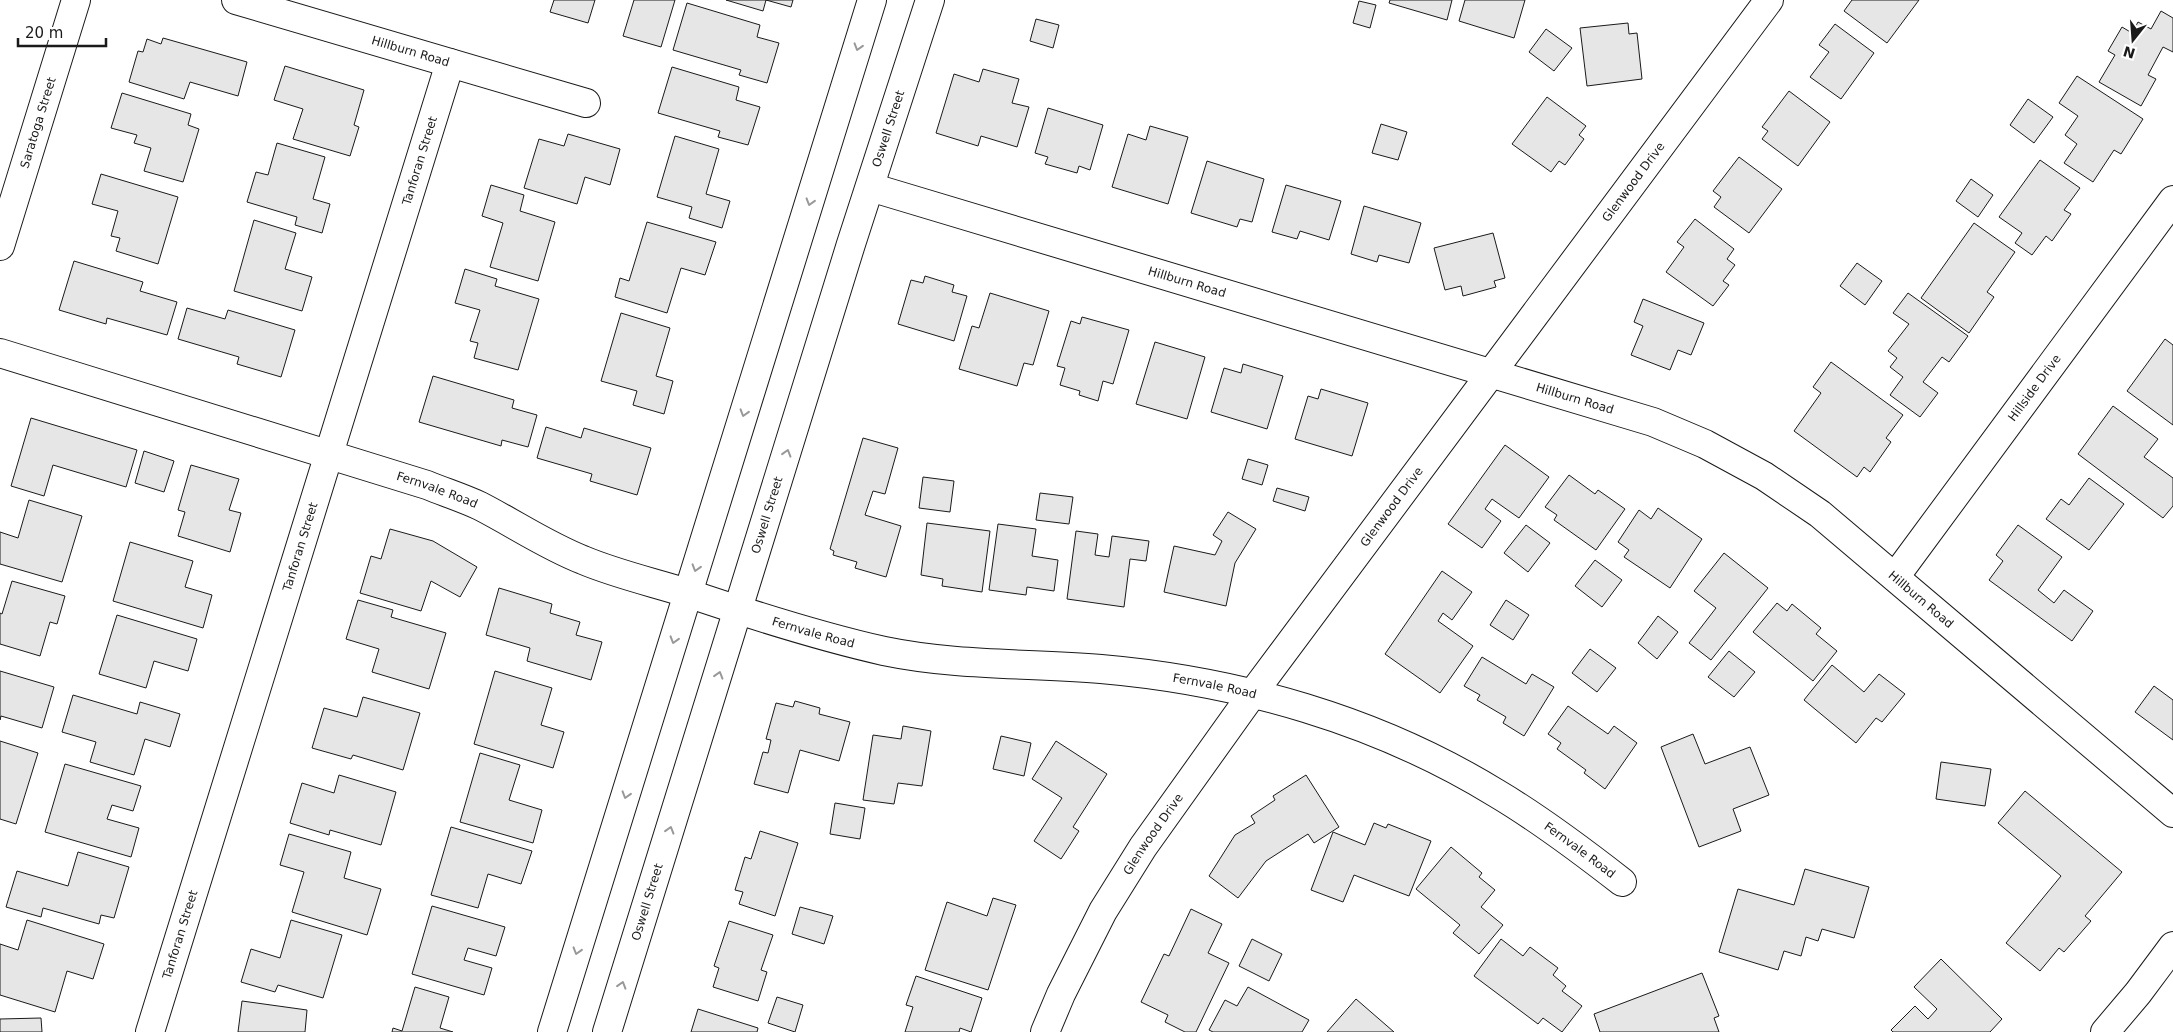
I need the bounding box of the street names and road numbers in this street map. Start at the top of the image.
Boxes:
street label: Hillburn Road [370,33,451,69]
street label: Saratoga Street [17,75,59,170]
street label: Oswell Street [869,88,907,169]
street label: Tanforan Street [399,114,440,208]
street label: Glenwood Drive [1599,140,1668,225]
street label: Hillburn Road [1146,264,1228,300]
street label: Hillside Drive [2005,352,2064,424]
street label: Hillburn Road [1534,380,1616,417]
street label: Glenwood Drive [1357,464,1426,549]
street label: Fernvale Road [395,469,480,511]
street label: Oswell Street [749,475,786,555]
street label: Tanforan Street [280,500,321,594]
street label: Hillburn Road [1886,568,1956,631]
street label: Fernvale Road [770,614,856,651]
street label: Fernvale Road [1172,671,1258,701]
street label: Glenwood Drive [1120,791,1186,877]
street label: Fernvale Road [1541,819,1618,881]
street label: Oswell Street [629,862,666,942]
street label: Tanforan Street [160,888,201,982]

